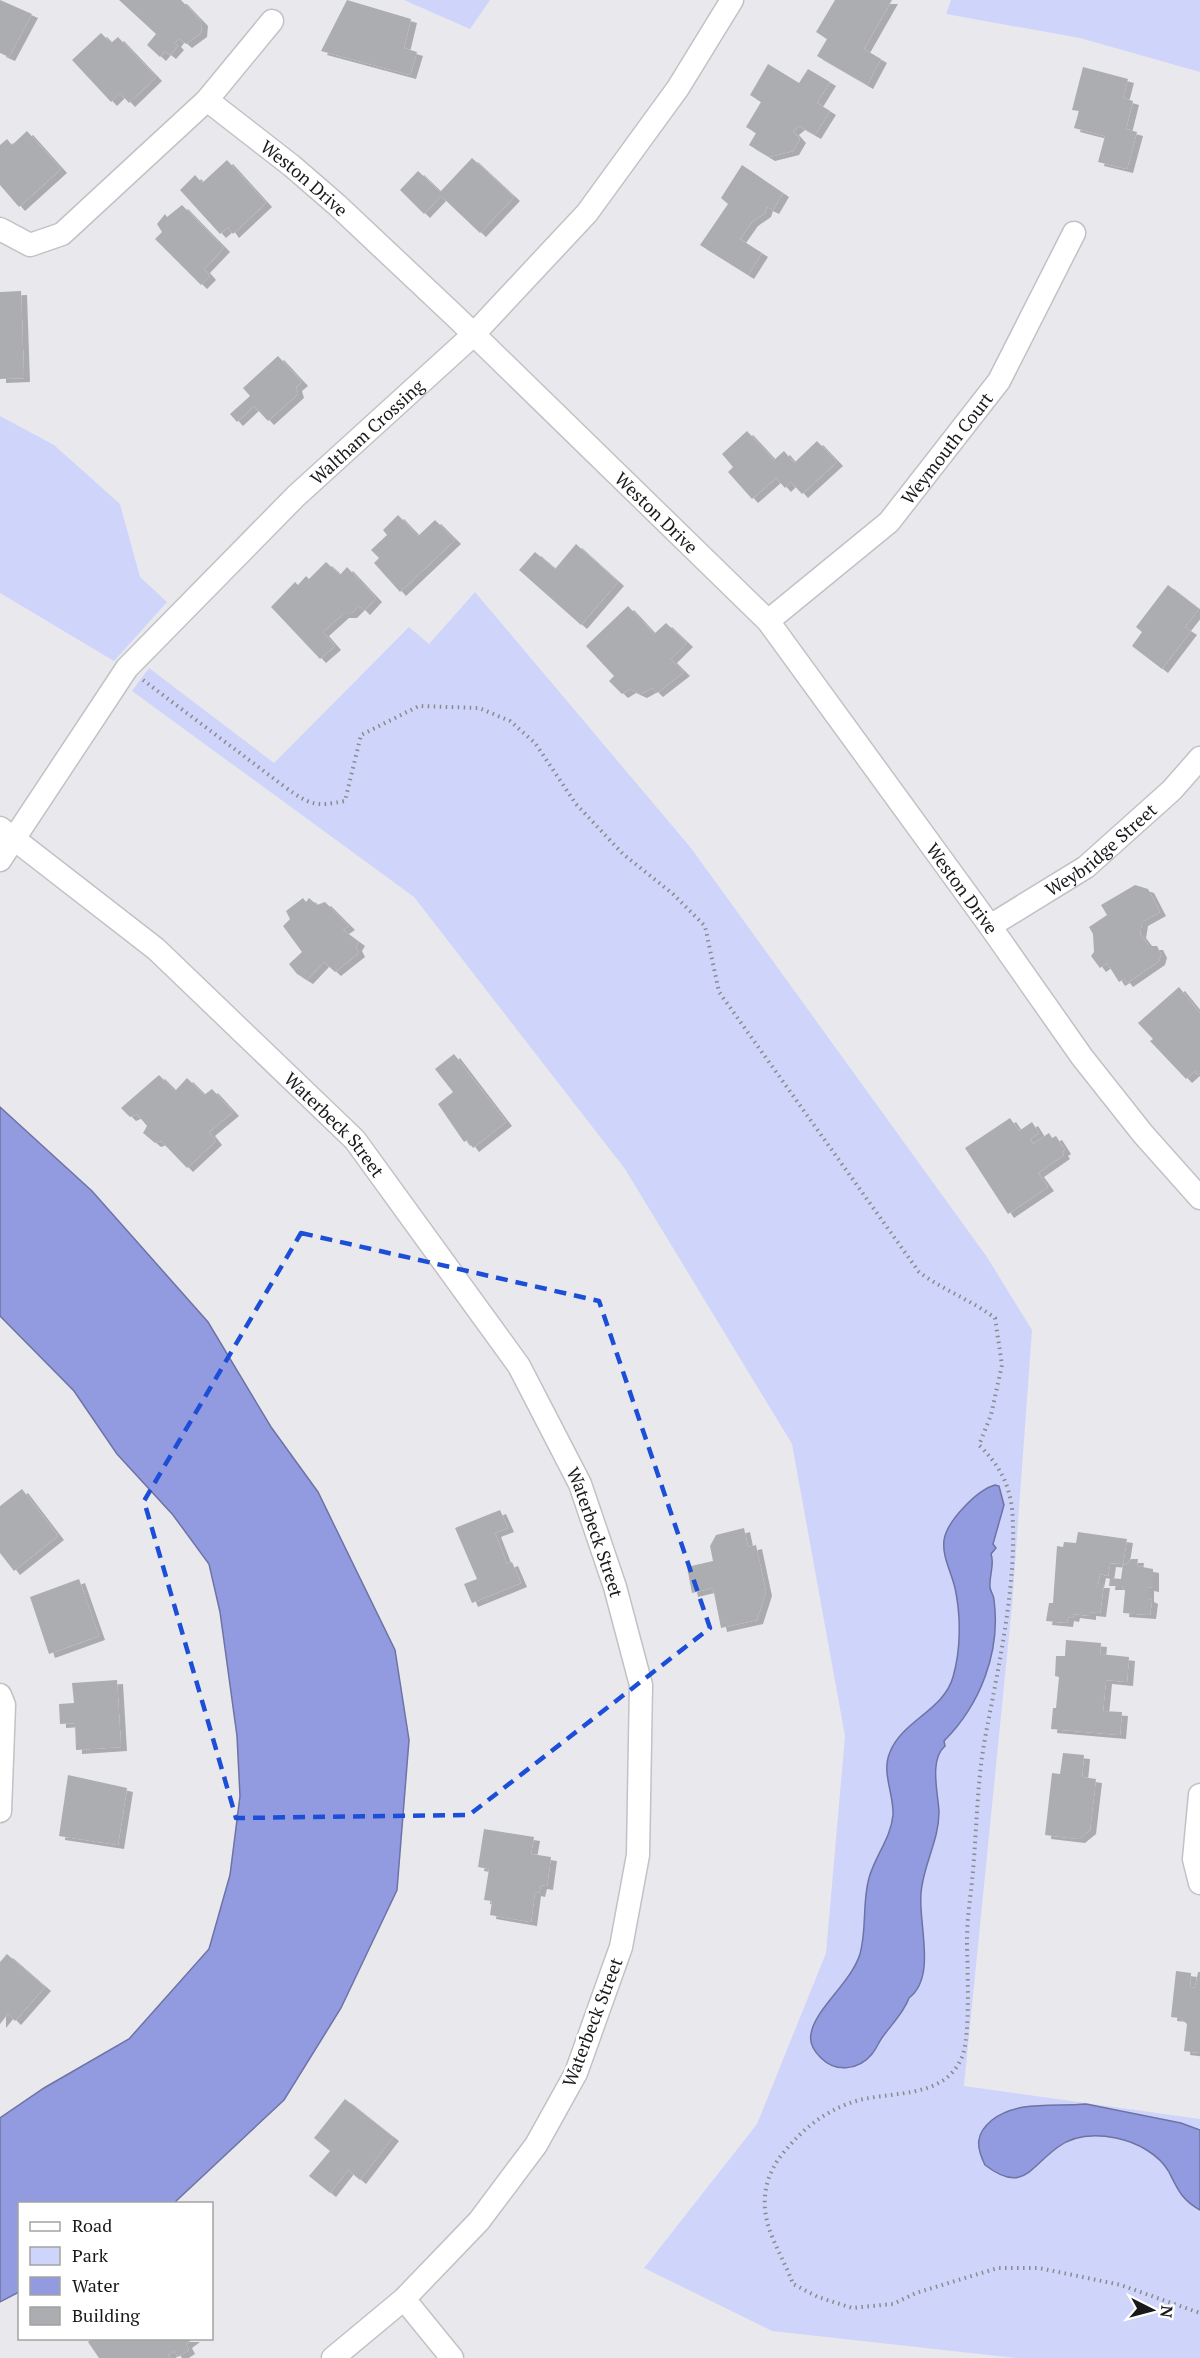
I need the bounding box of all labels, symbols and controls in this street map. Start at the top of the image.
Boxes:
street label: Weston Drive [256,134,353,221]
street label: Waltham Crossing [305,373,429,490]
street label: Weymouth Court [895,387,998,509]
street label: Weston Drive [610,467,703,559]
street label: Weybridge Street [1041,797,1162,901]
street label: Weston Drive [921,838,1004,939]
street label: Waterbeck Street [279,1067,390,1182]
street label: Waterbeck Street [561,1463,629,1600]
street label: Waterbeck Street [556,1954,628,2090]
legend [18,2202,213,2340]
text: Road [72,2213,112,2237]
text: Park [72,2243,109,2267]
text: Water [72,2273,119,2297]
north arrow [1122,2280,1182,2340]
text: Building [72,2303,140,2327]
text: N [1155,2304,1178,2319]

